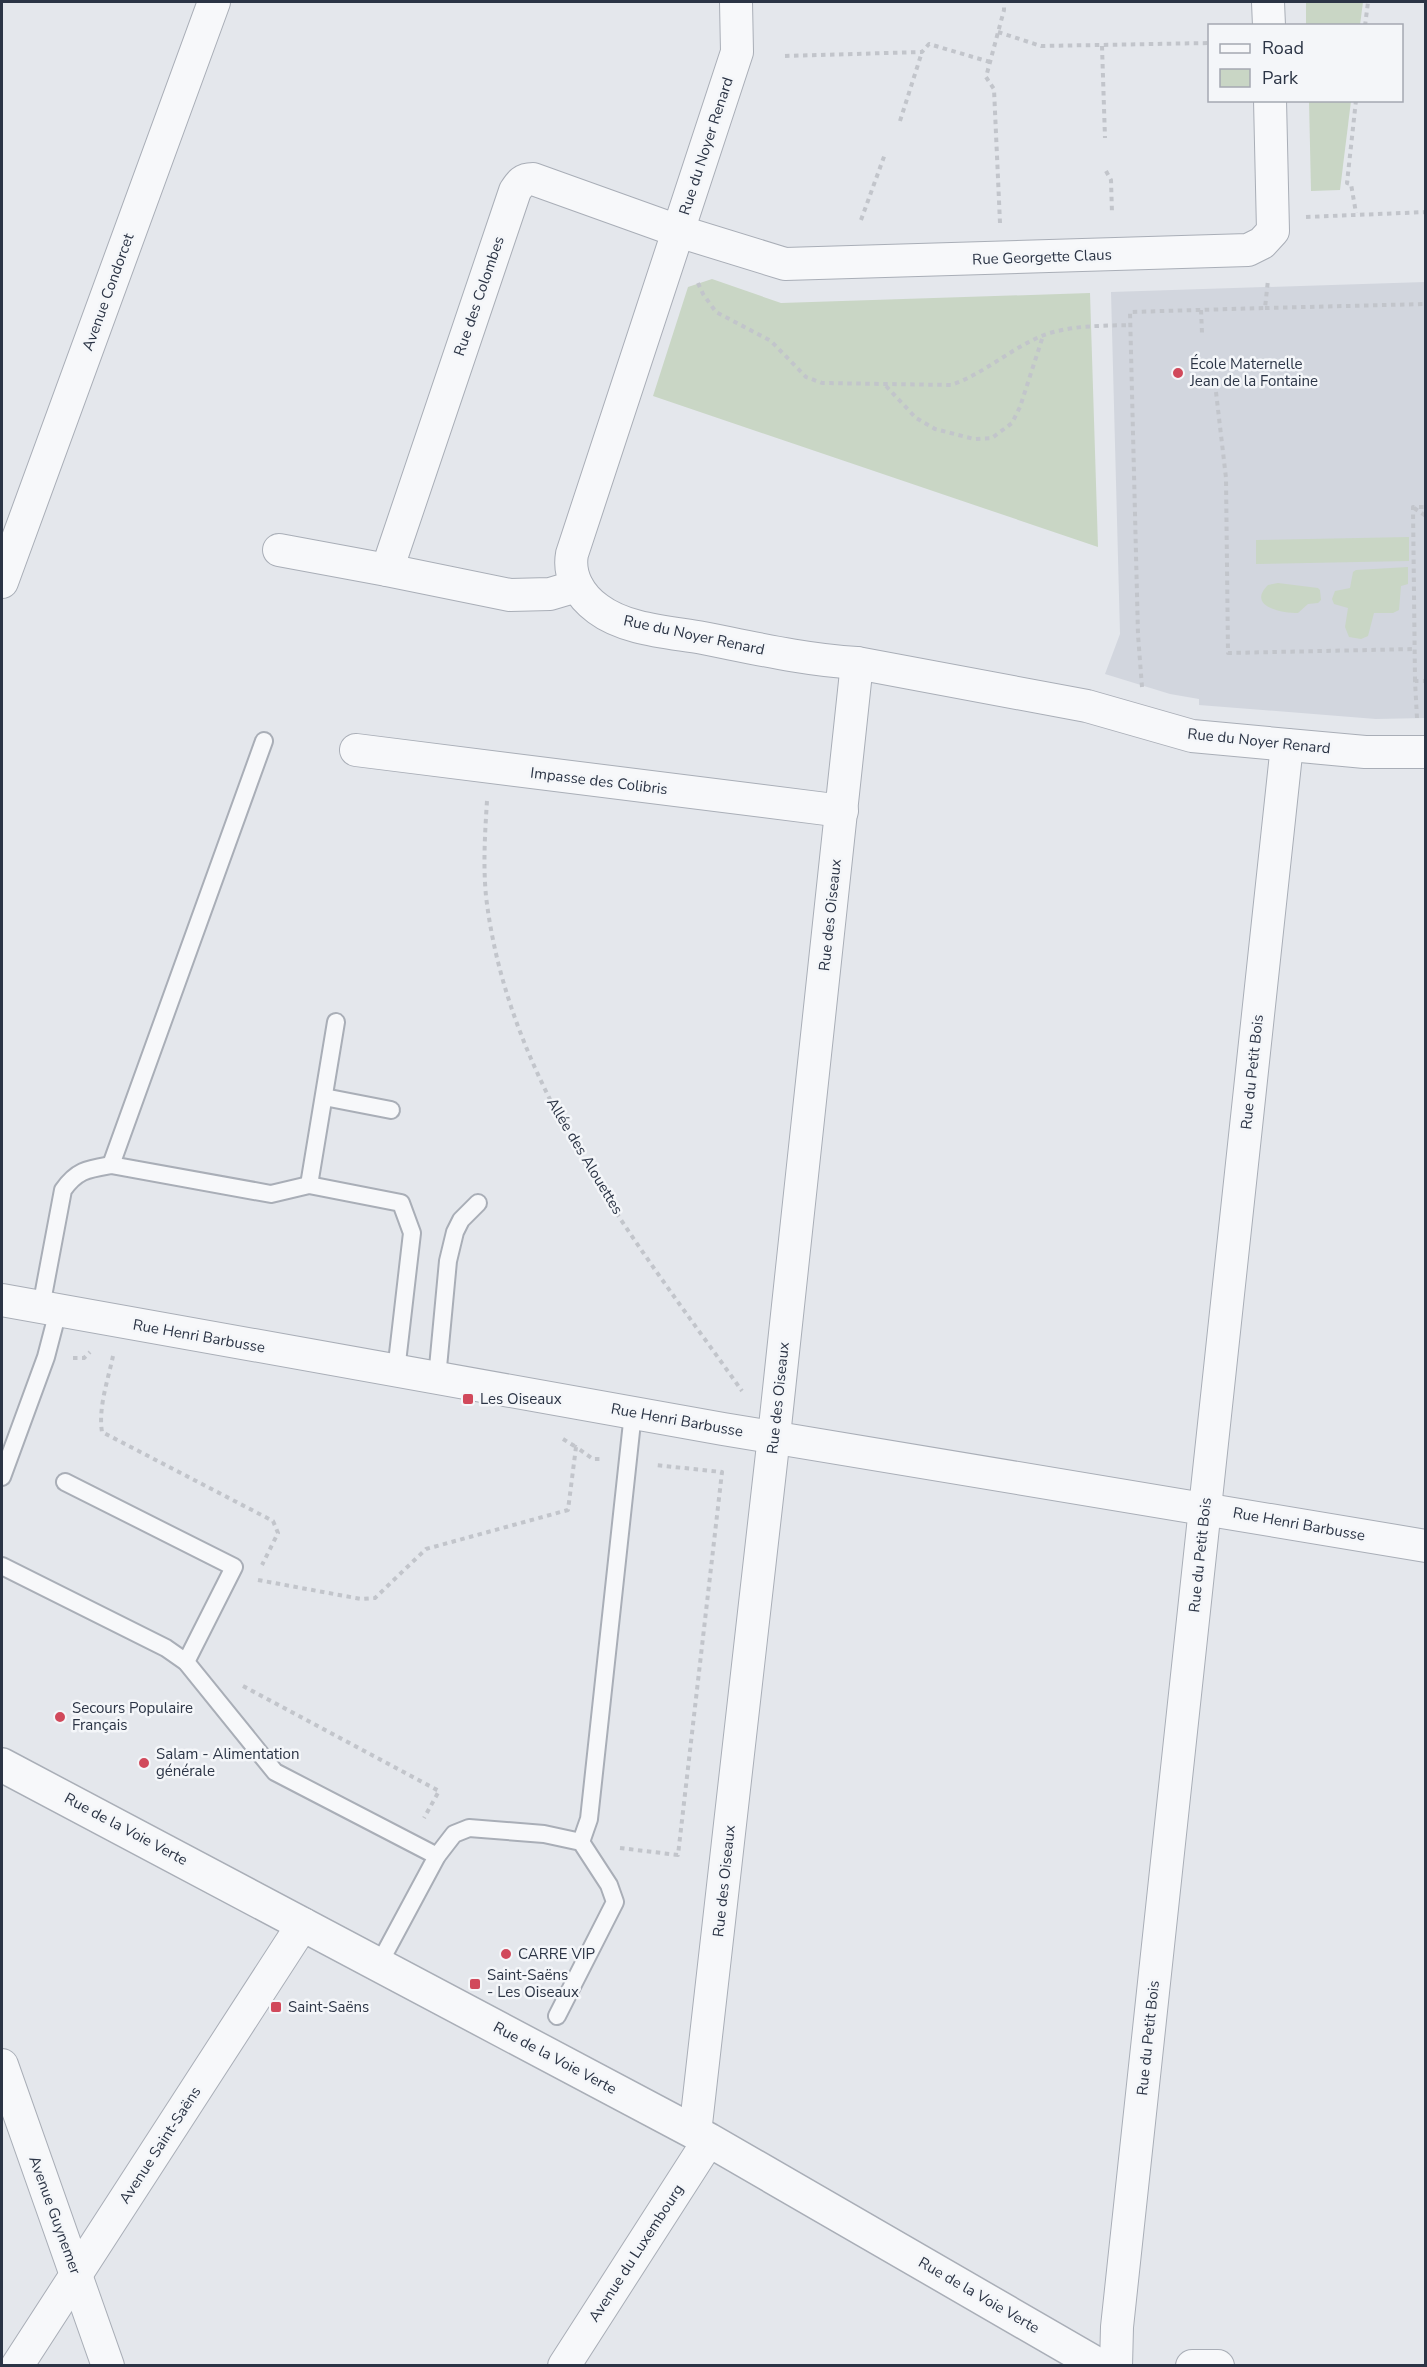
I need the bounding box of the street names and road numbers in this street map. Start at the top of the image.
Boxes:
street label: Rue du Noyer Renard [674,75,738,217]
street label: Avenue Condorcet [77,230,139,354]
street label: Rue des Colombes [449,233,509,359]
street label: Rue Georgette Claus [972,245,1112,269]
street label: Rue du Noyer Renard [622,610,766,660]
street label: Rue du Noyer Renard [1186,724,1332,758]
street label: Impasse des Colibris [529,763,669,799]
street label: Rue des Oiseaux [814,858,846,972]
street label: Rue du Petit Bois [1236,1014,1268,1130]
street label: Allée des Alouettes [542,1094,628,1218]
street label: Rue Henri Barbusse [131,1315,267,1357]
street label: Rue des Oiseaux [762,1341,794,1455]
street label: Rue Henri Barbusse [609,1399,745,1441]
street label: Rue du Petit Bois [1184,1497,1216,1613]
street label: Rue Henri Barbusse [1231,1503,1367,1545]
street label: Rue de la Voie Verte [61,1788,191,1870]
street label: Rue des Oiseaux [708,1824,740,1938]
street label: Rue du Petit Bois [1132,1980,1164,2096]
street label: Rue de la Voie Verte [490,2017,620,2099]
street label: Avenue Saint-Saëns [115,2082,205,2208]
street label: Avenue Guynemer [24,2153,86,2278]
street label: Avenue du Luxembourg [584,2180,688,2326]
street label: Rue de la Voie Verte [915,2252,1043,2338]

